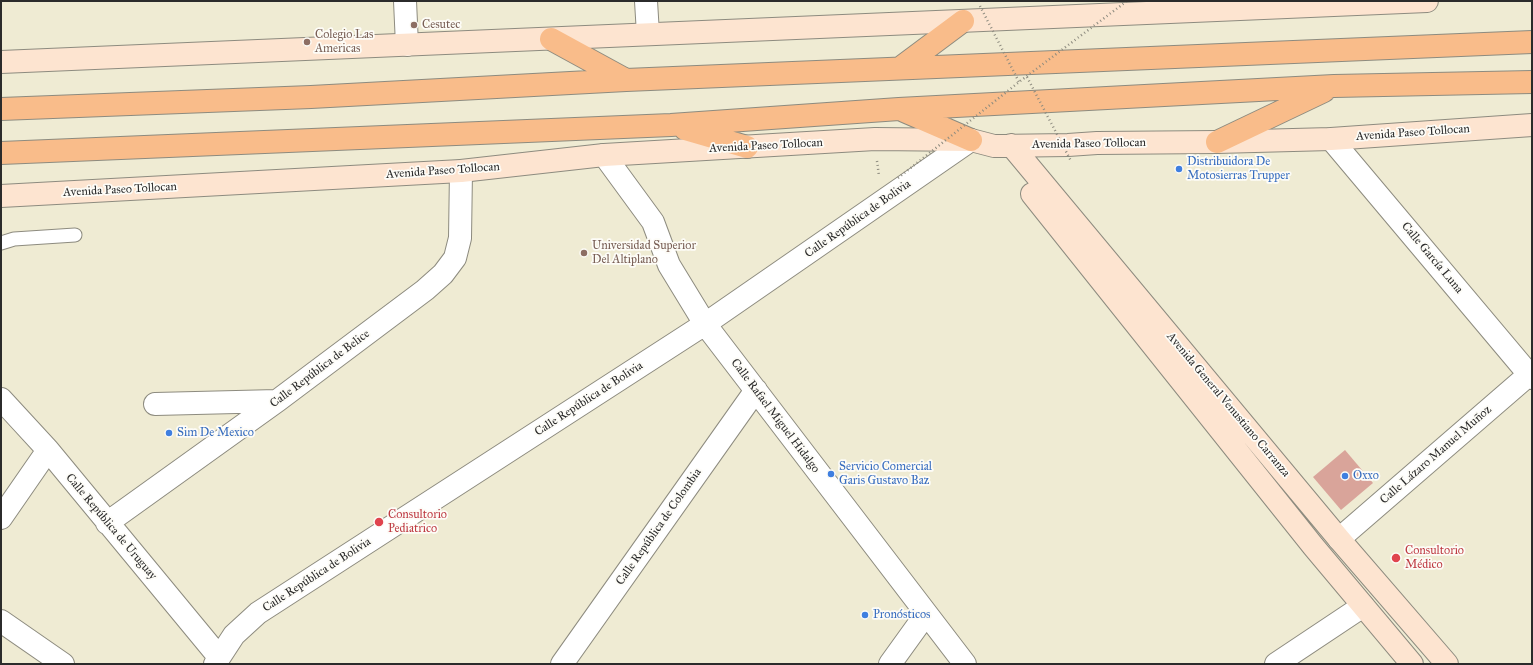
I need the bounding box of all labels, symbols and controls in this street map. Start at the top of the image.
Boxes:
place label: Cesutec [422,18,460,32]
marker: Cesutec [409,20,419,30]
place label: Colegio Las Americas [315,28,373,56]
marker: Colegio Las Americas [302,37,312,47]
street label: Avenida Paseo Tollocan [1356,122,1470,144]
street label: Avenida Paseo Tollocan [709,136,823,156]
street label: Avenida Paseo Tollocan [1032,136,1146,152]
place label: Distribuidora De Motosierras Trupper [1187,155,1290,183]
street label: Avenida Paseo Tollocan [386,160,500,182]
marker: Distribuidora De Motosierras Trupper [1174,164,1184,174]
street label: Calle República de Bolivia [802,177,914,261]
street label: Avenida Paseo Tollocan [63,180,177,200]
street label: Calle García Luna [1398,220,1466,296]
place label: Universidad Superior Del Altiplano [592,239,696,267]
marker: Universidad Superior Del Altiplano [579,248,589,258]
street label: Calle República de Belice [267,327,373,411]
street label: Avenida General Venustiano Carranza [1163,330,1293,480]
street label: Calle Rafael Miguel Hidalgo [727,356,823,476]
street label: Calle República de Bolivia [532,359,646,439]
street label: Calle Lázaro Manuel Muñoz [1377,403,1495,507]
place label: Sim De Mexico [177,426,254,440]
marker: Sim De Mexico [164,428,174,438]
place label: Servicio Comercial Garis Gustavo Baz [839,460,932,488]
street label: Calle República de Colombia [613,466,705,588]
marker: Servicio Comercial Garis Gustavo Baz [826,469,836,479]
place label: Oxxo [1353,469,1379,483]
street label: Calle República de Uruguay [62,471,160,583]
marker: Oxxo [1340,471,1350,481]
place label: Consultorio Pediatrico [388,508,447,536]
marker: Consultorio Pediatrico [373,516,385,528]
street label: Calle República de Bolivia [260,535,374,615]
place label: Consultorio Médico [1405,544,1464,572]
marker: Consultorio Médico [1390,552,1402,564]
place label: Pronósticos [873,608,930,622]
marker: Pronósticos [860,610,870,620]

